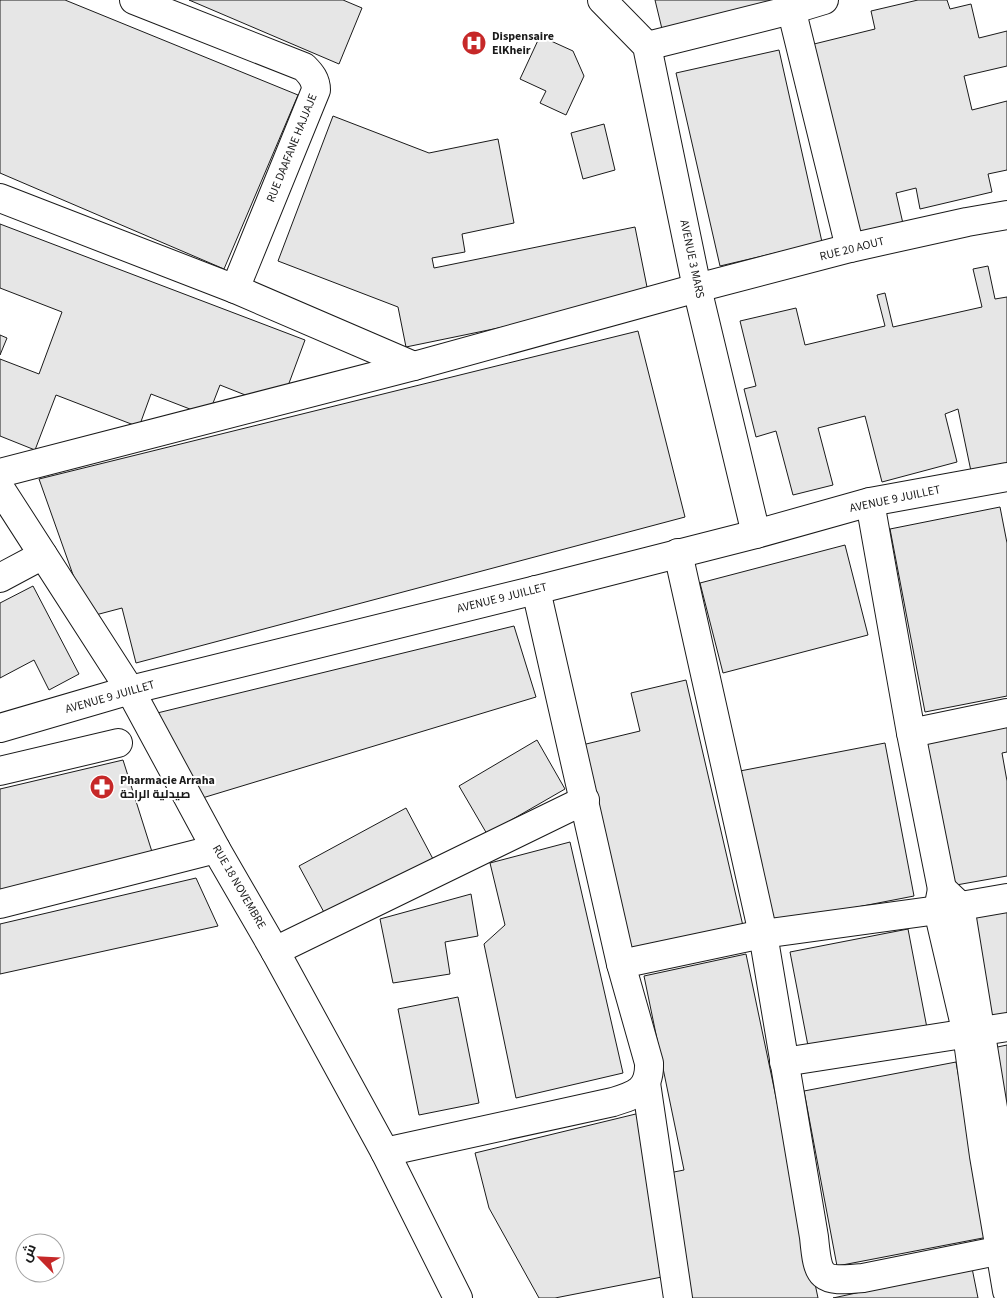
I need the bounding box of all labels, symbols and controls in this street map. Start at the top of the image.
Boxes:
place label: Dispensaire ElKheir [492,28,554,59]
hospital icon: Dispensaire ElKheir [461,30,487,56]
street label: RUE DAAFANE HAJJAJE [262,91,322,205]
street label: AVENUE 3 MARS [675,218,709,300]
street label: RUE 20 AOUT [818,233,887,265]
street label: AVENUE 9 JUILLET [848,481,943,517]
street label: AVENUE 9 JUILLET [455,578,549,617]
street label: AVENUE 9 JUILLET [63,676,157,718]
place label: Pharmacie Arraha صيدلية الراحة [120,772,215,803]
pharmacy icon: Pharmacie Arraha صيدلية الراحة [89,774,115,800]
street label: RUE 18 NOVEMBRE [208,842,270,932]
north arrow [15,1233,65,1283]
text: ش [16,1241,42,1265]

